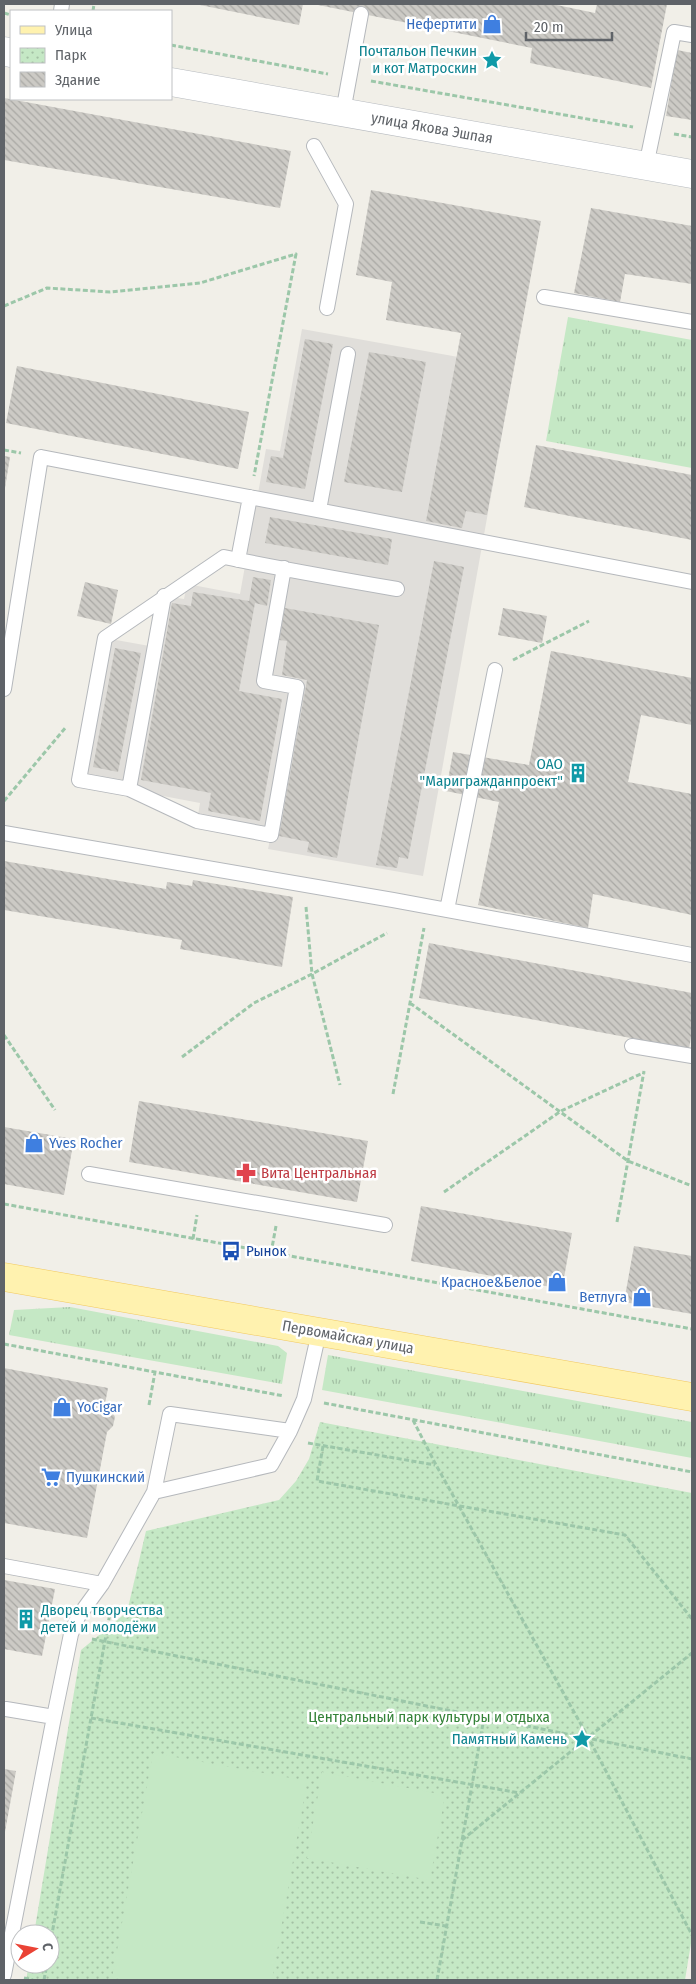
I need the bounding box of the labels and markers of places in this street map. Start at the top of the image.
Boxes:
shop icon: Нефертити [481,13,503,35]
place label: Нефертити [406,15,477,33]
place label: Почтальон Печкин и кот Матроскин [359,42,477,77]
place icon: Почтальон Печкин и кот Матроскин [481,49,503,71]
place label: OAO "Маригражданпроект" [420,755,563,790]
building icon: OAO "Маригражданпроект" [567,762,589,784]
shop icon: Yves Rocher [23,1132,45,1154]
place label: Yves Rocher [49,1134,123,1152]
pharmacy icon: Вита Центральная [235,1162,257,1184]
place label: Вита Центральная [261,1164,377,1182]
bus stop icon: Рынок [220,1240,242,1262]
place label: Рынок [246,1242,286,1260]
shop icon: Красное&Белое [546,1271,568,1293]
place label: Красное&Белое [441,1273,542,1291]
shop icon: Ветлуга [631,1286,653,1308]
place label: Ветлуга [579,1288,627,1306]
shop icon: YoCigar [51,1396,73,1418]
place label: YoCigar [77,1398,123,1416]
supermarket icon: Пушкинский [40,1466,62,1488]
place label: Пушкинский [66,1468,145,1486]
place label: Дворец творчества детей и молодёжи [40,1601,163,1636]
building icon: Дворец творчества детей и молодёжи [15,1608,37,1630]
place icon: Памятный Камень [571,1728,593,1750]
place label: Памятный Камень [452,1730,567,1748]

